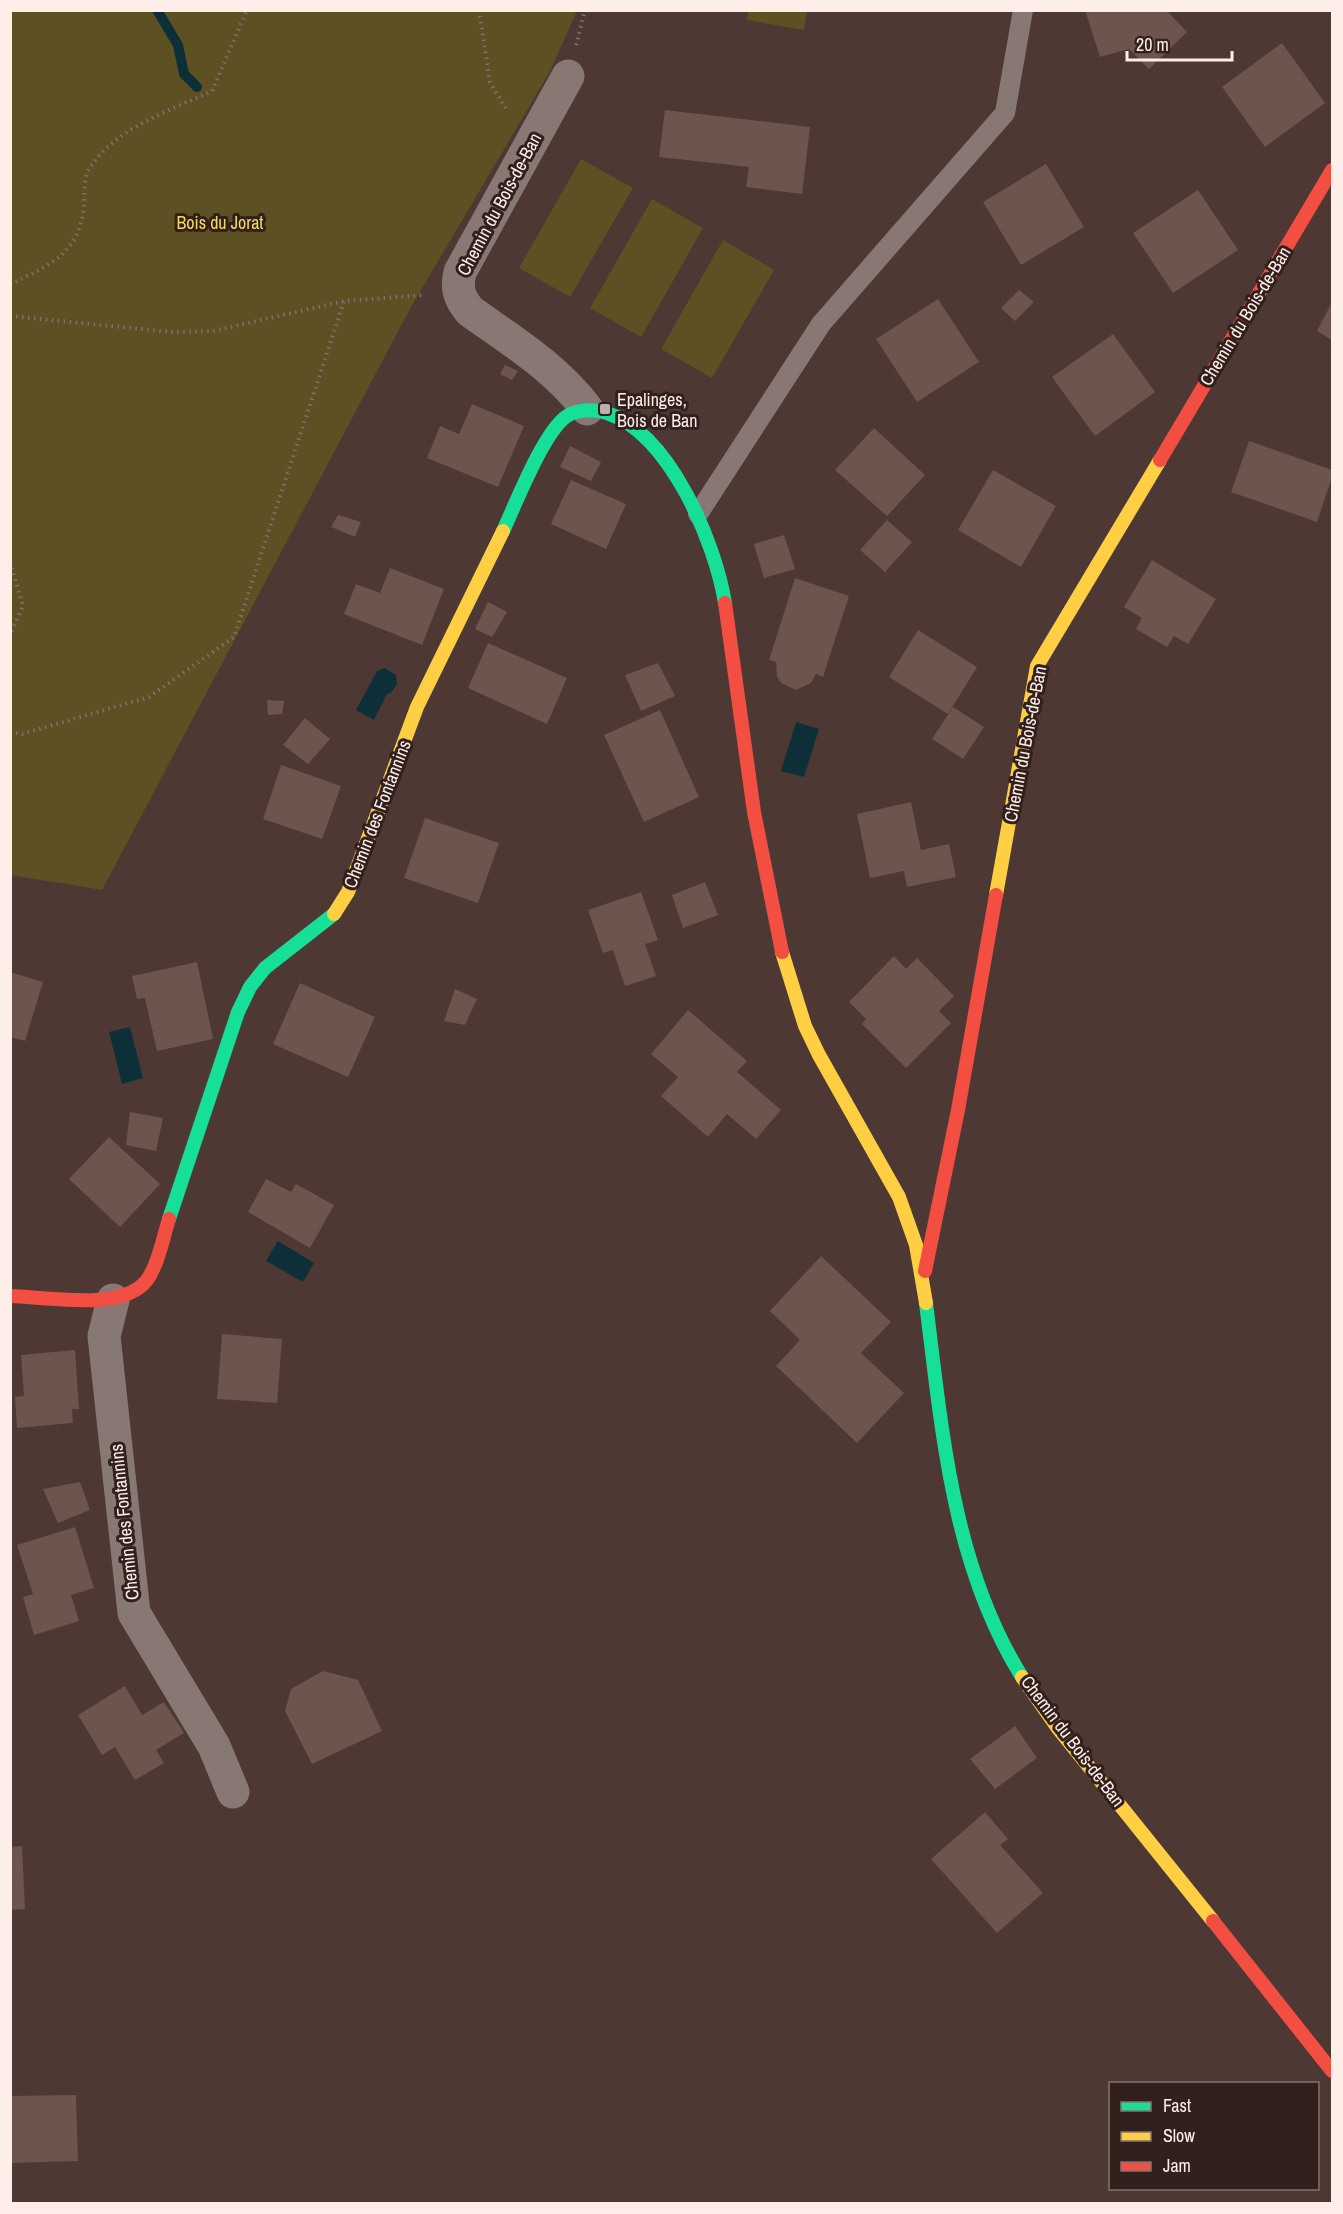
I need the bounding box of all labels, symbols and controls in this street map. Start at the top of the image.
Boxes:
scale bar [1127,24,1232,62]
text: 20 m [1136,32,1169,57]
street label: Chemin du Bois-de-Ban [451,128,547,280]
park label: Bois du Jorat [177,210,263,235]
street label: Chemin du Bois-de-Ban [1194,242,1296,390]
place label: Epalinges, Bois de Ban [617,387,697,433]
marker: Epalinges, Bois de Ban [598,402,612,416]
street label: Chemin du Bois-de-Ban [998,664,1052,824]
street label: Chemin des Fontannins [337,736,417,892]
street label: Chemin des Fontannins [103,1443,145,1601]
street label: Chemin du Bois-de-Ban [1015,1670,1131,1812]
legend [1109,2082,1319,2190]
text: Fast [1163,2093,1191,2118]
text: Slow [1163,2123,1195,2148]
text: Jam [1163,2153,1191,2178]

